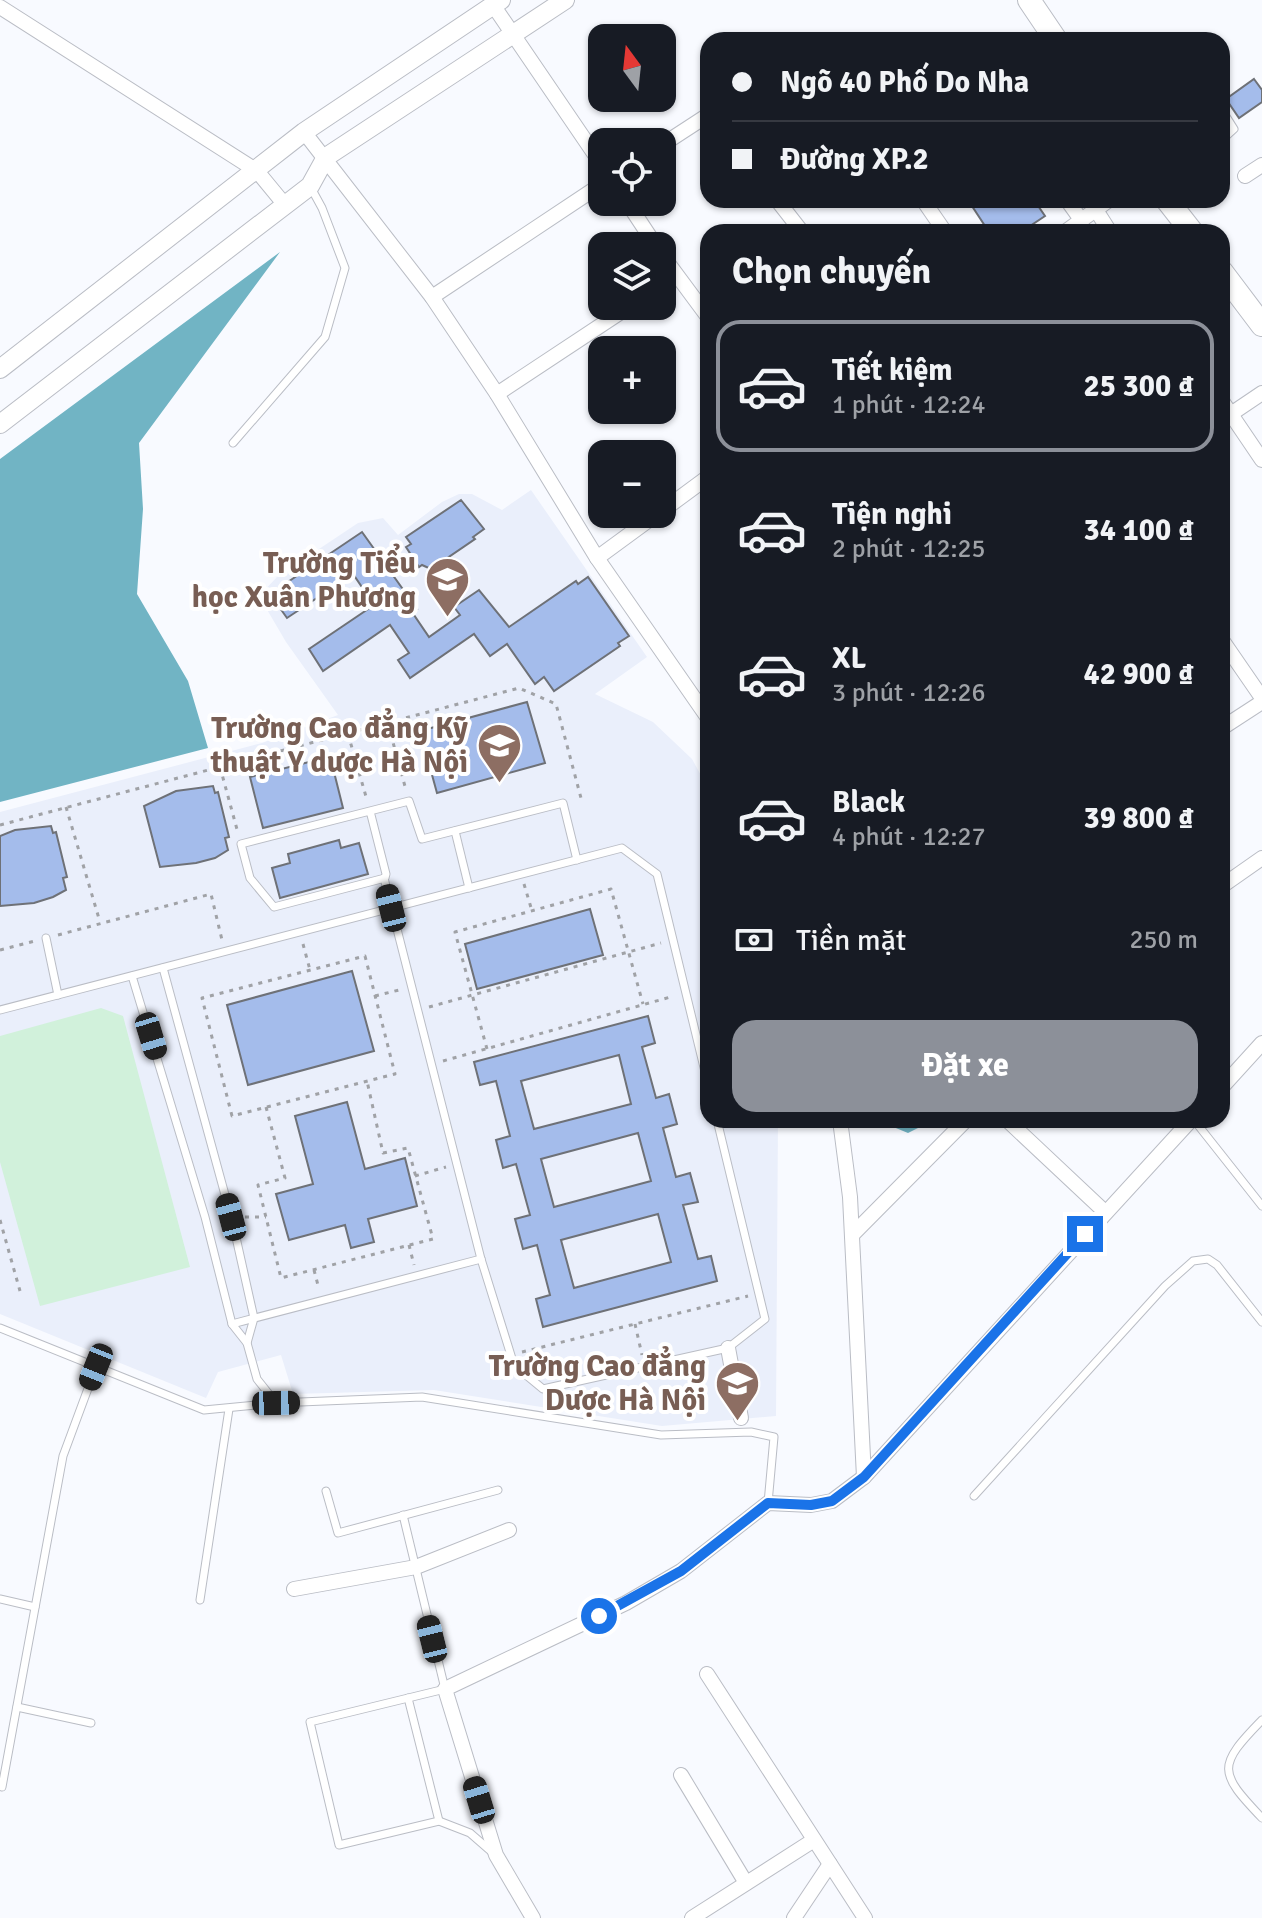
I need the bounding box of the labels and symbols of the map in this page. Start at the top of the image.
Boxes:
north arrow [588,24,676,112]
place label: Trường Tiểu học Xuân Phương [192,543,416,616]
school or university icon: Trường Tiểu học Xuân Phương [423,556,471,619]
place label: Trường Cao đẳng Kỹ thuật Y dược Hà Nội [210,708,468,781]
school or university icon: Trường Cao đẳng Kỹ thuật Y dược Hà Nội [475,721,523,784]
car [374,882,408,934]
car [133,1010,169,1062]
car [213,1191,249,1243]
route end [1067,1216,1103,1252]
car [76,1340,116,1394]
place label: Trường Cao đẳng Dược Hà Nội [489,1346,706,1419]
school or university icon: Trường Cao đẳng Dược Hà Nội [713,1359,761,1422]
car [252,1391,300,1415]
route start [581,1598,617,1634]
car [415,1613,449,1665]
car [461,1774,497,1826]

